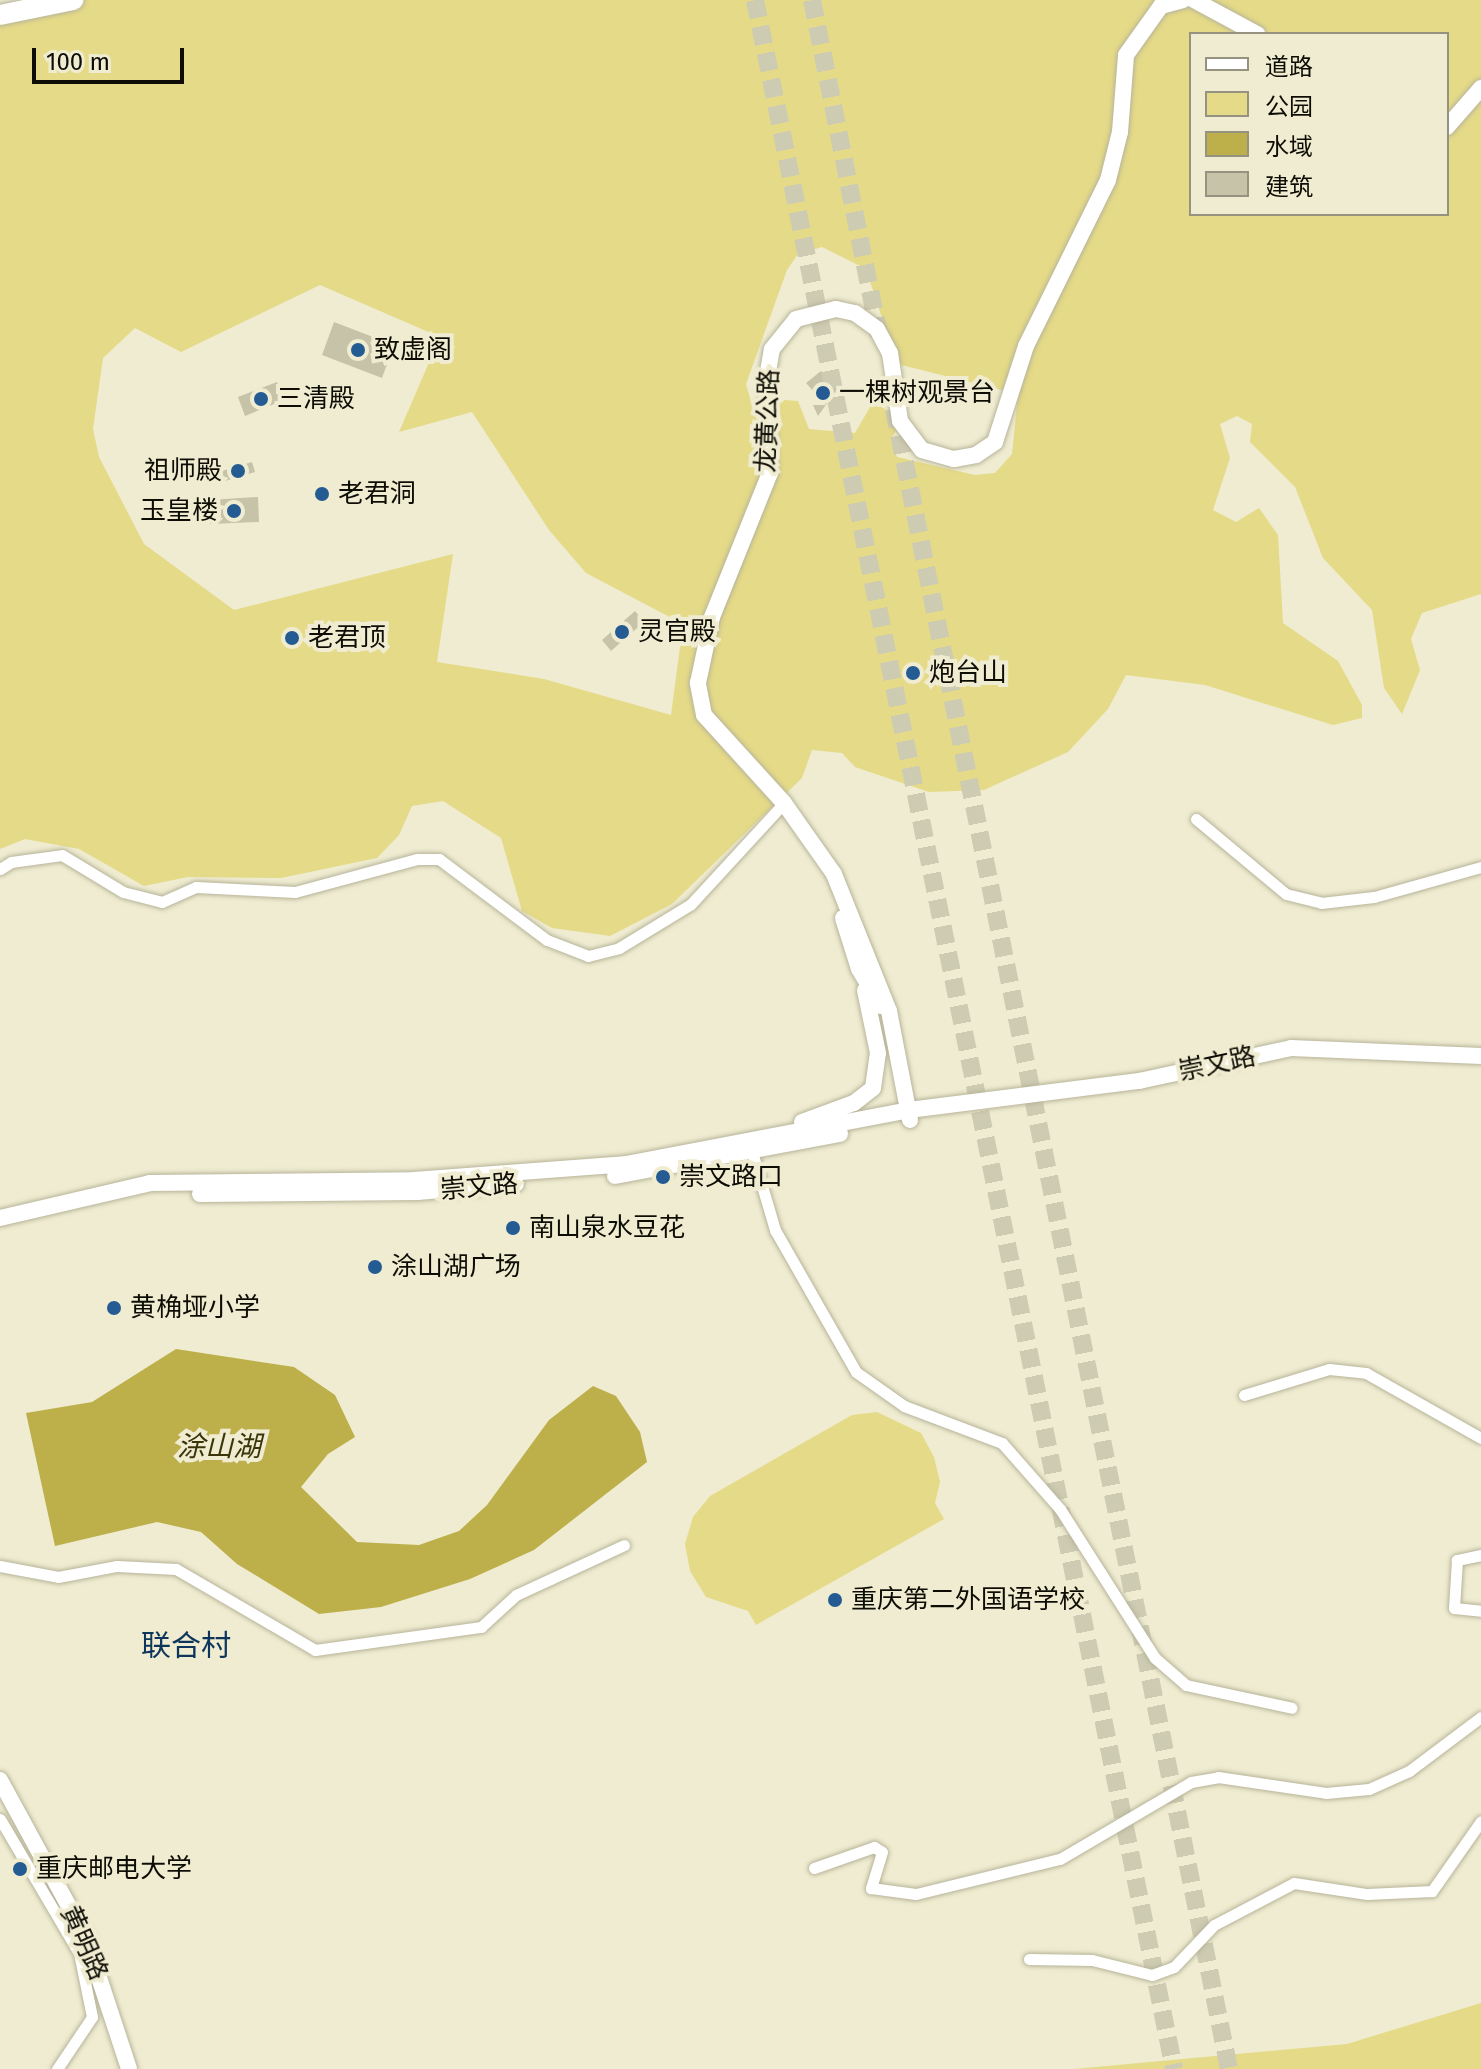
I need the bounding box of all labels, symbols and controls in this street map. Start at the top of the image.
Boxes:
scale bar [36,32,188,82]
legend [1189,32,1449,216]
text: 100 m [46,48,110,76]
text: 道路 [1265,53,1313,81]
text: 公园 [1265,93,1313,121]
text: 水域 [1265,133,1313,161]
text: 建筑 [1265,173,1313,201]
place label: 致虚阁 [374,334,452,366]
marker: 致虚阁 [349,341,367,359]
street label: 龙黄公路 [751,368,785,474]
place label: 一棵树观景台 [839,377,995,409]
place label: 三清殿 [277,383,355,415]
marker: 一棵树观景台 [814,384,832,402]
marker: 三清殿 [252,390,270,408]
place label: 祖师殿 [144,455,222,487]
marker: 祖师殿 [229,462,247,480]
place label: 老君洞 [338,478,416,510]
marker: 老君洞 [313,485,331,503]
place label: 玉皇楼 [140,495,218,527]
marker: 玉皇楼 [225,502,243,520]
place label: 灵官殿 [638,616,716,648]
place label: 老君顶 [308,622,386,654]
marker: 灵官殿 [613,623,631,641]
marker: 老君顶 [283,629,301,647]
place label: 炮台山 [929,657,1007,689]
marker: 炮台山 [904,664,922,682]
street label: 崇文路 [1176,1041,1258,1087]
place label: 崇文路口 [679,1161,783,1193]
street label: 崇文路 [439,1168,519,1206]
marker: 崇文路口 [654,1168,672,1186]
place label: 南山泉水豆花 [529,1212,685,1244]
marker: 南山泉水豆花 [504,1219,522,1237]
place label: 涂山湖广场 [391,1251,521,1283]
marker: 涂山湖广场 [366,1258,384,1276]
place label: 黄桷垭小学 [130,1292,260,1324]
marker: 黄桷垭小学 [105,1299,123,1317]
water label: 涂山湖 [177,1430,261,1464]
place label: 重庆第二外国语学校 [851,1584,1085,1616]
marker: 重庆第二外国语学校 [826,1591,844,1609]
district label: 联合村 [141,1628,231,1664]
place label: 重庆邮电大学 [36,1853,192,1885]
marker: 重庆邮电大学 [11,1860,29,1878]
street label: 黄明路 [54,1901,114,1985]

